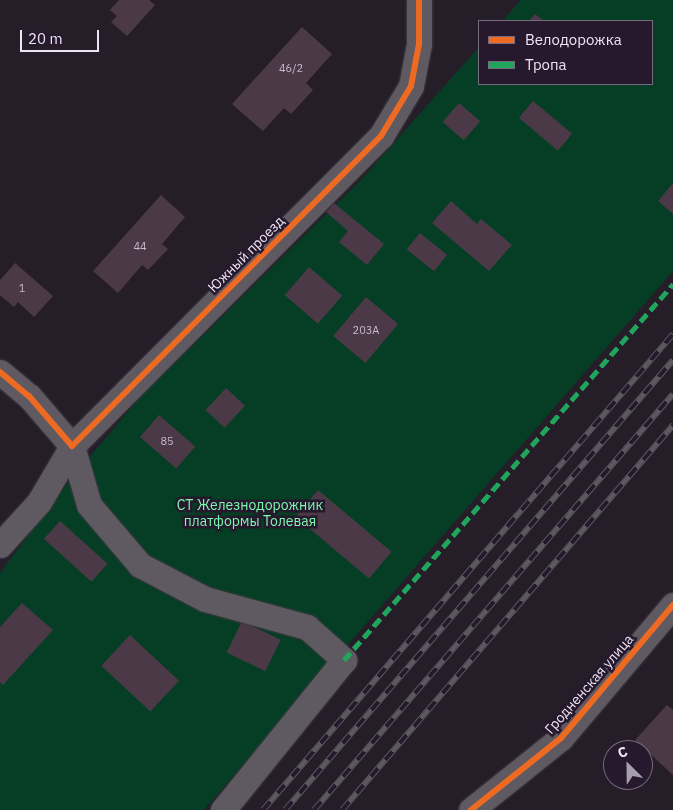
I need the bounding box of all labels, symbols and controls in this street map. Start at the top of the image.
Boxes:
scale bar [22,20,101,52]
legend [478,20,653,85]
text: 20 m [28,29,63,48]
text: Велодорожка [525,30,622,49]
text: Тропа [525,55,567,74]
house number: 46/2 [279,61,303,75]
street label: Южный проезд [204,212,288,296]
house number: 44 [133,239,147,253]
house number: 1 [19,281,25,295]
house number: 203А [353,323,379,337]
house number: 85 [160,434,174,448]
park label: СТ Железнодорожник платформы Толевая [177,497,323,530]
street label: Гродненская улица [541,631,637,737]
north arrow [603,740,653,790]
text: С [615,742,630,762]

